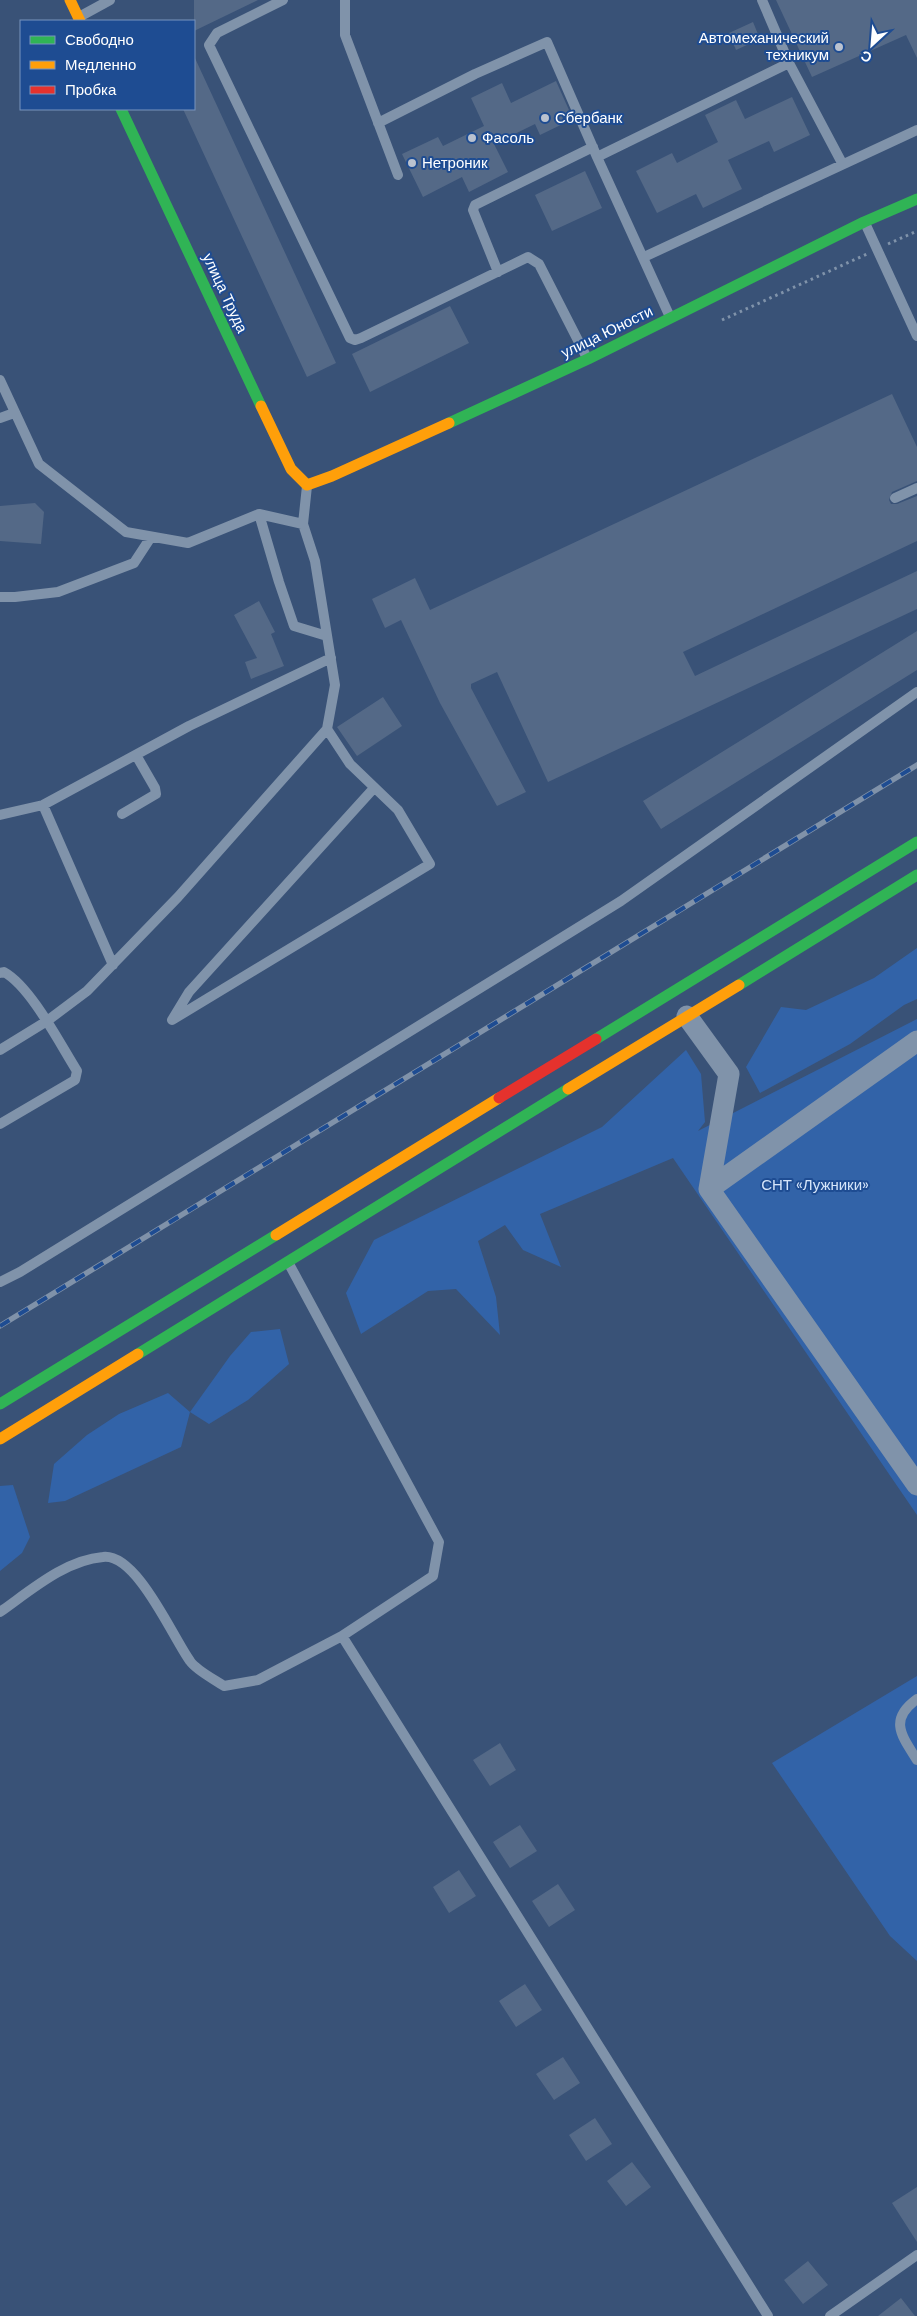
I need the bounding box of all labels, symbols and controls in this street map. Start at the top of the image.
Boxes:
legend [20,20,195,110]
north arrow [847,20,897,70]
place label: Автомеханический техникум [699,28,829,65]
text: Свободно [65,30,134,50]
marker: Автомеханический техникум [833,41,845,53]
text: С [858,46,875,67]
text: Медленно [65,55,136,75]
text: Пробка [65,80,117,100]
place label: Сбербанк [555,108,623,128]
marker: Сбербанк [539,112,551,124]
place label: Фасоль [482,128,534,148]
marker: Фасоль [466,132,478,144]
place label: Нетроник [422,153,488,173]
marker: Нетроник [406,157,418,169]
street label: улица Труда [198,250,252,337]
street label: улица Юности [558,301,656,363]
park label: СНТ «Лужники» [761,1175,869,1195]

